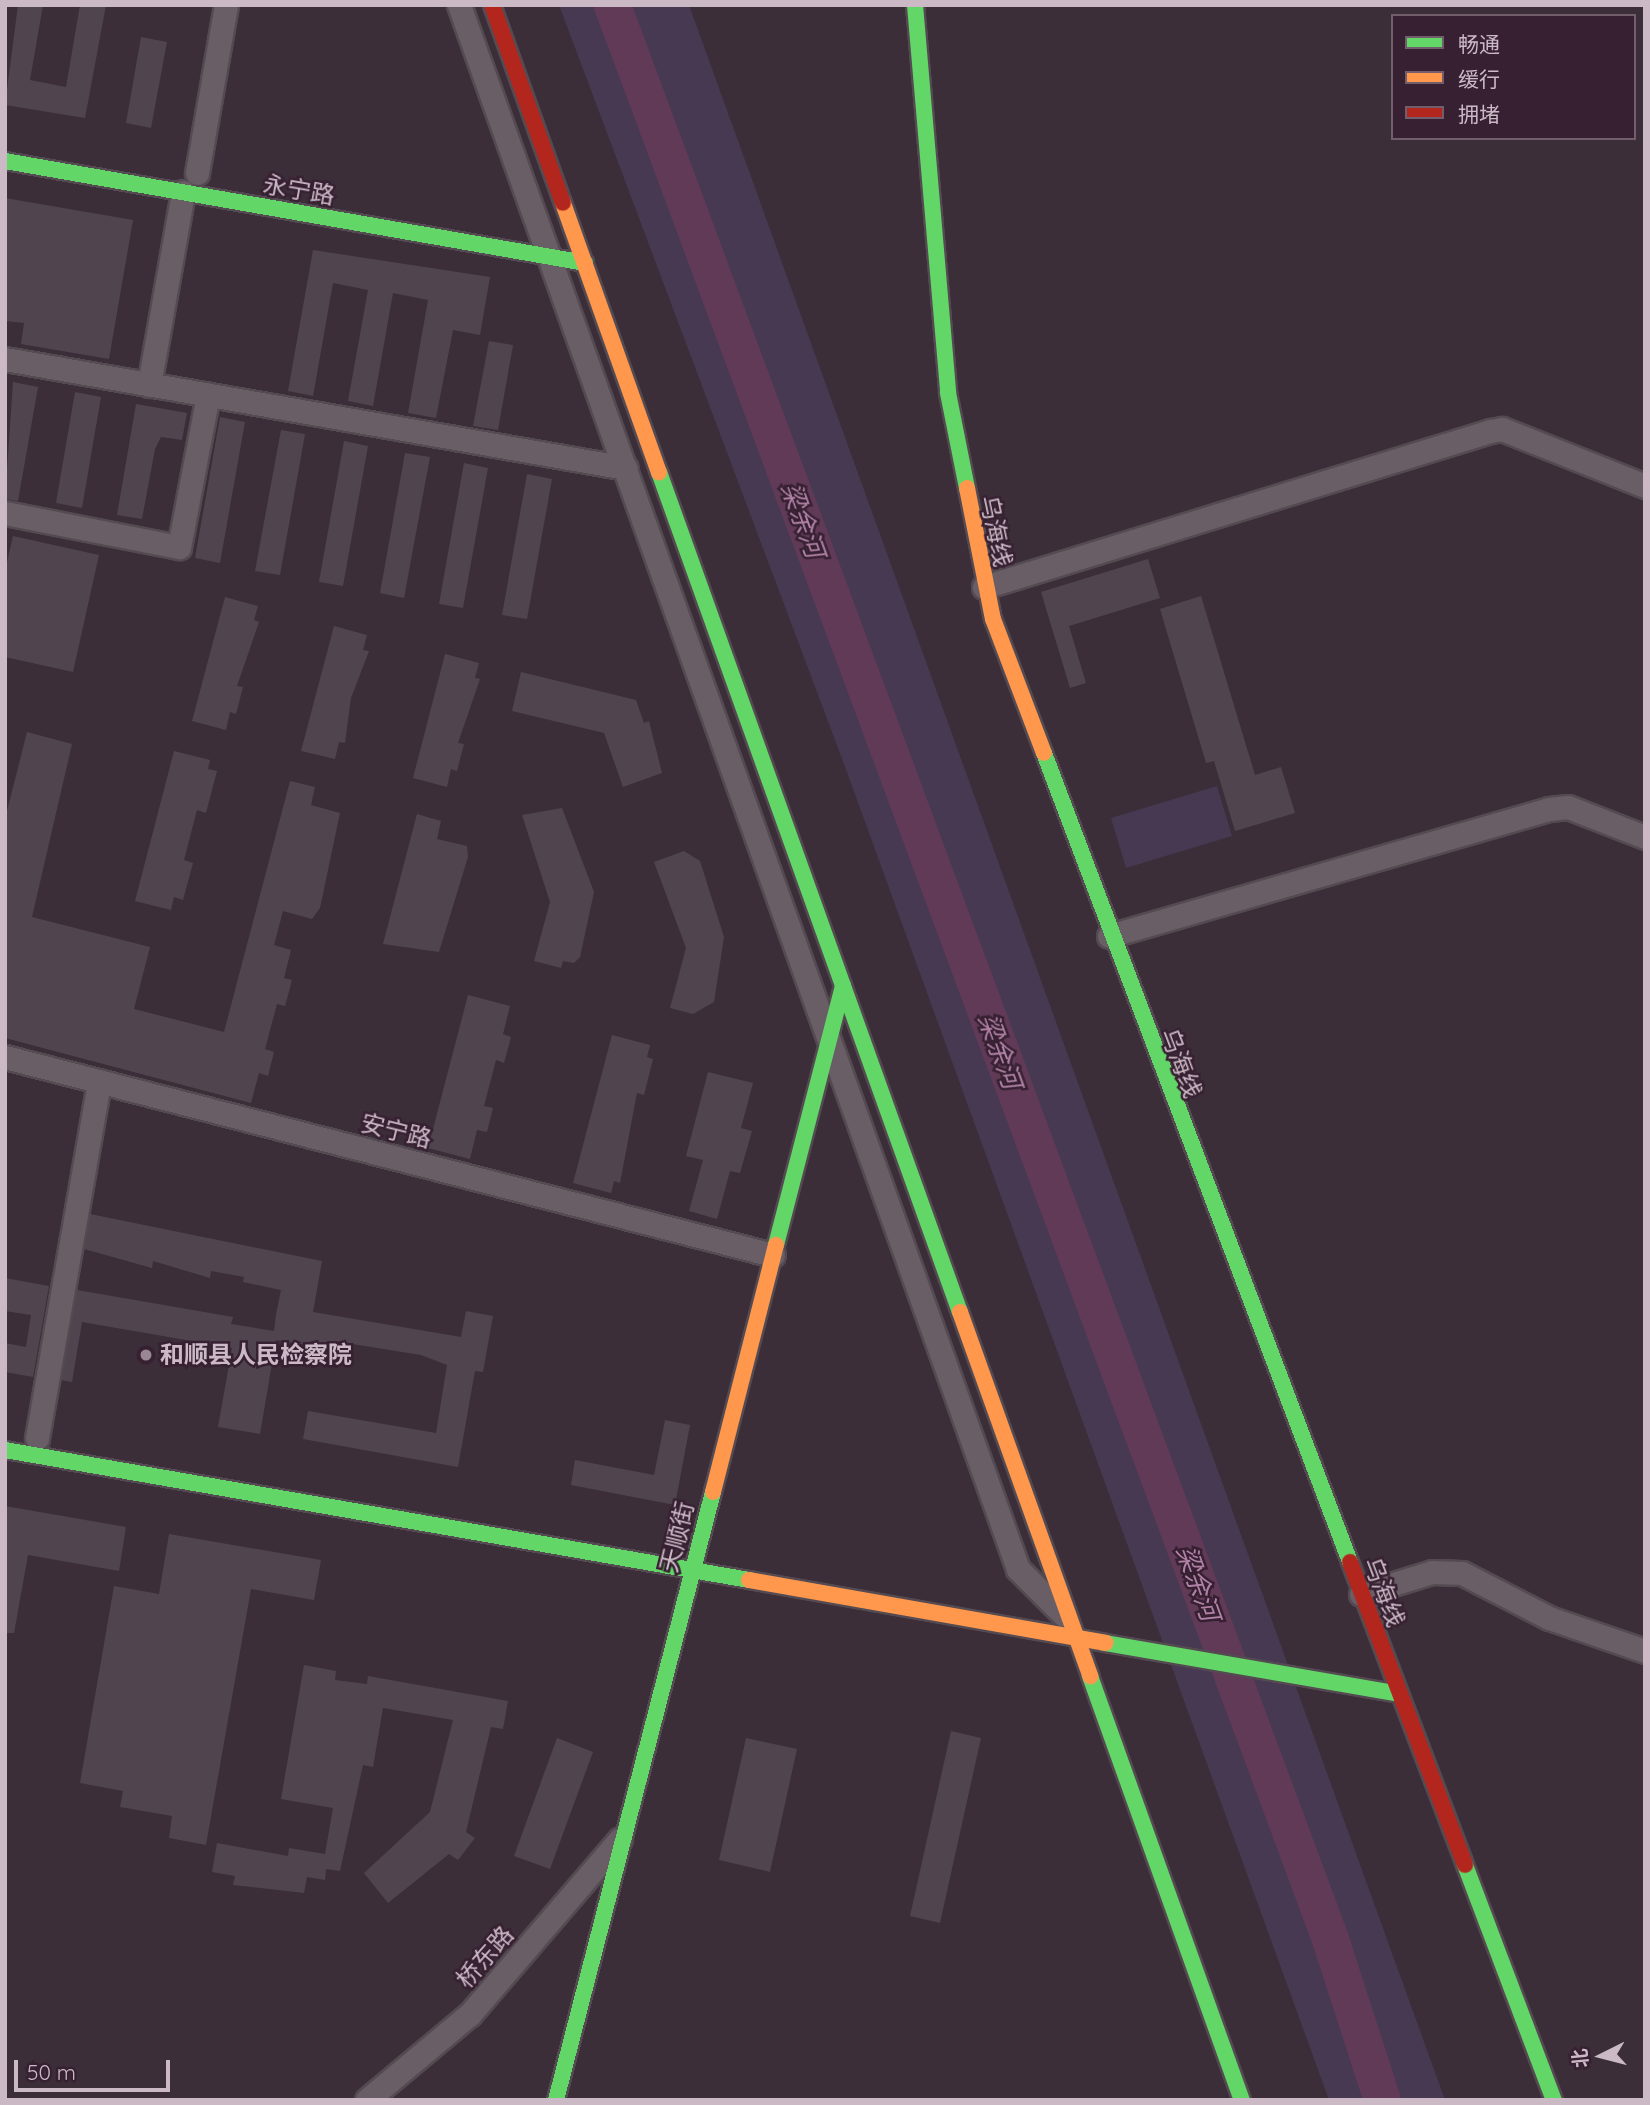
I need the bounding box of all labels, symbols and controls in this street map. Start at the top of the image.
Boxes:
legend [1391,14,1636,140]
text: 畅通 [1458,31,1500,57]
text: 缓行 [1458,66,1500,92]
text: 拥堵 [1458,101,1500,127]
street label: 永宁路 [261,170,337,210]
water label: 梁余河 [775,478,831,562]
street label: 乌海线 [974,493,1018,569]
water label: 梁余河 [972,1009,1028,1093]
street label: 乌海线 [1155,1024,1207,1102]
street label: 安宁路 [358,1108,434,1154]
place label: 和顺县人民检察院 [160,1341,352,1369]
marker: 和顺县人民检察院 [138,1347,154,1363]
street label: 天顺街 [654,1499,700,1575]
water label: 梁余河 [1170,1541,1226,1625]
street label: 乌海线 [1358,1553,1410,1631]
street label: 桥东路 [451,1920,519,1994]
north arrow [1566,2021,1636,2091]
scale bar [18,2046,173,2090]
text: 北 [1567,2047,1593,2069]
text: 50 m [27,2059,76,2085]

